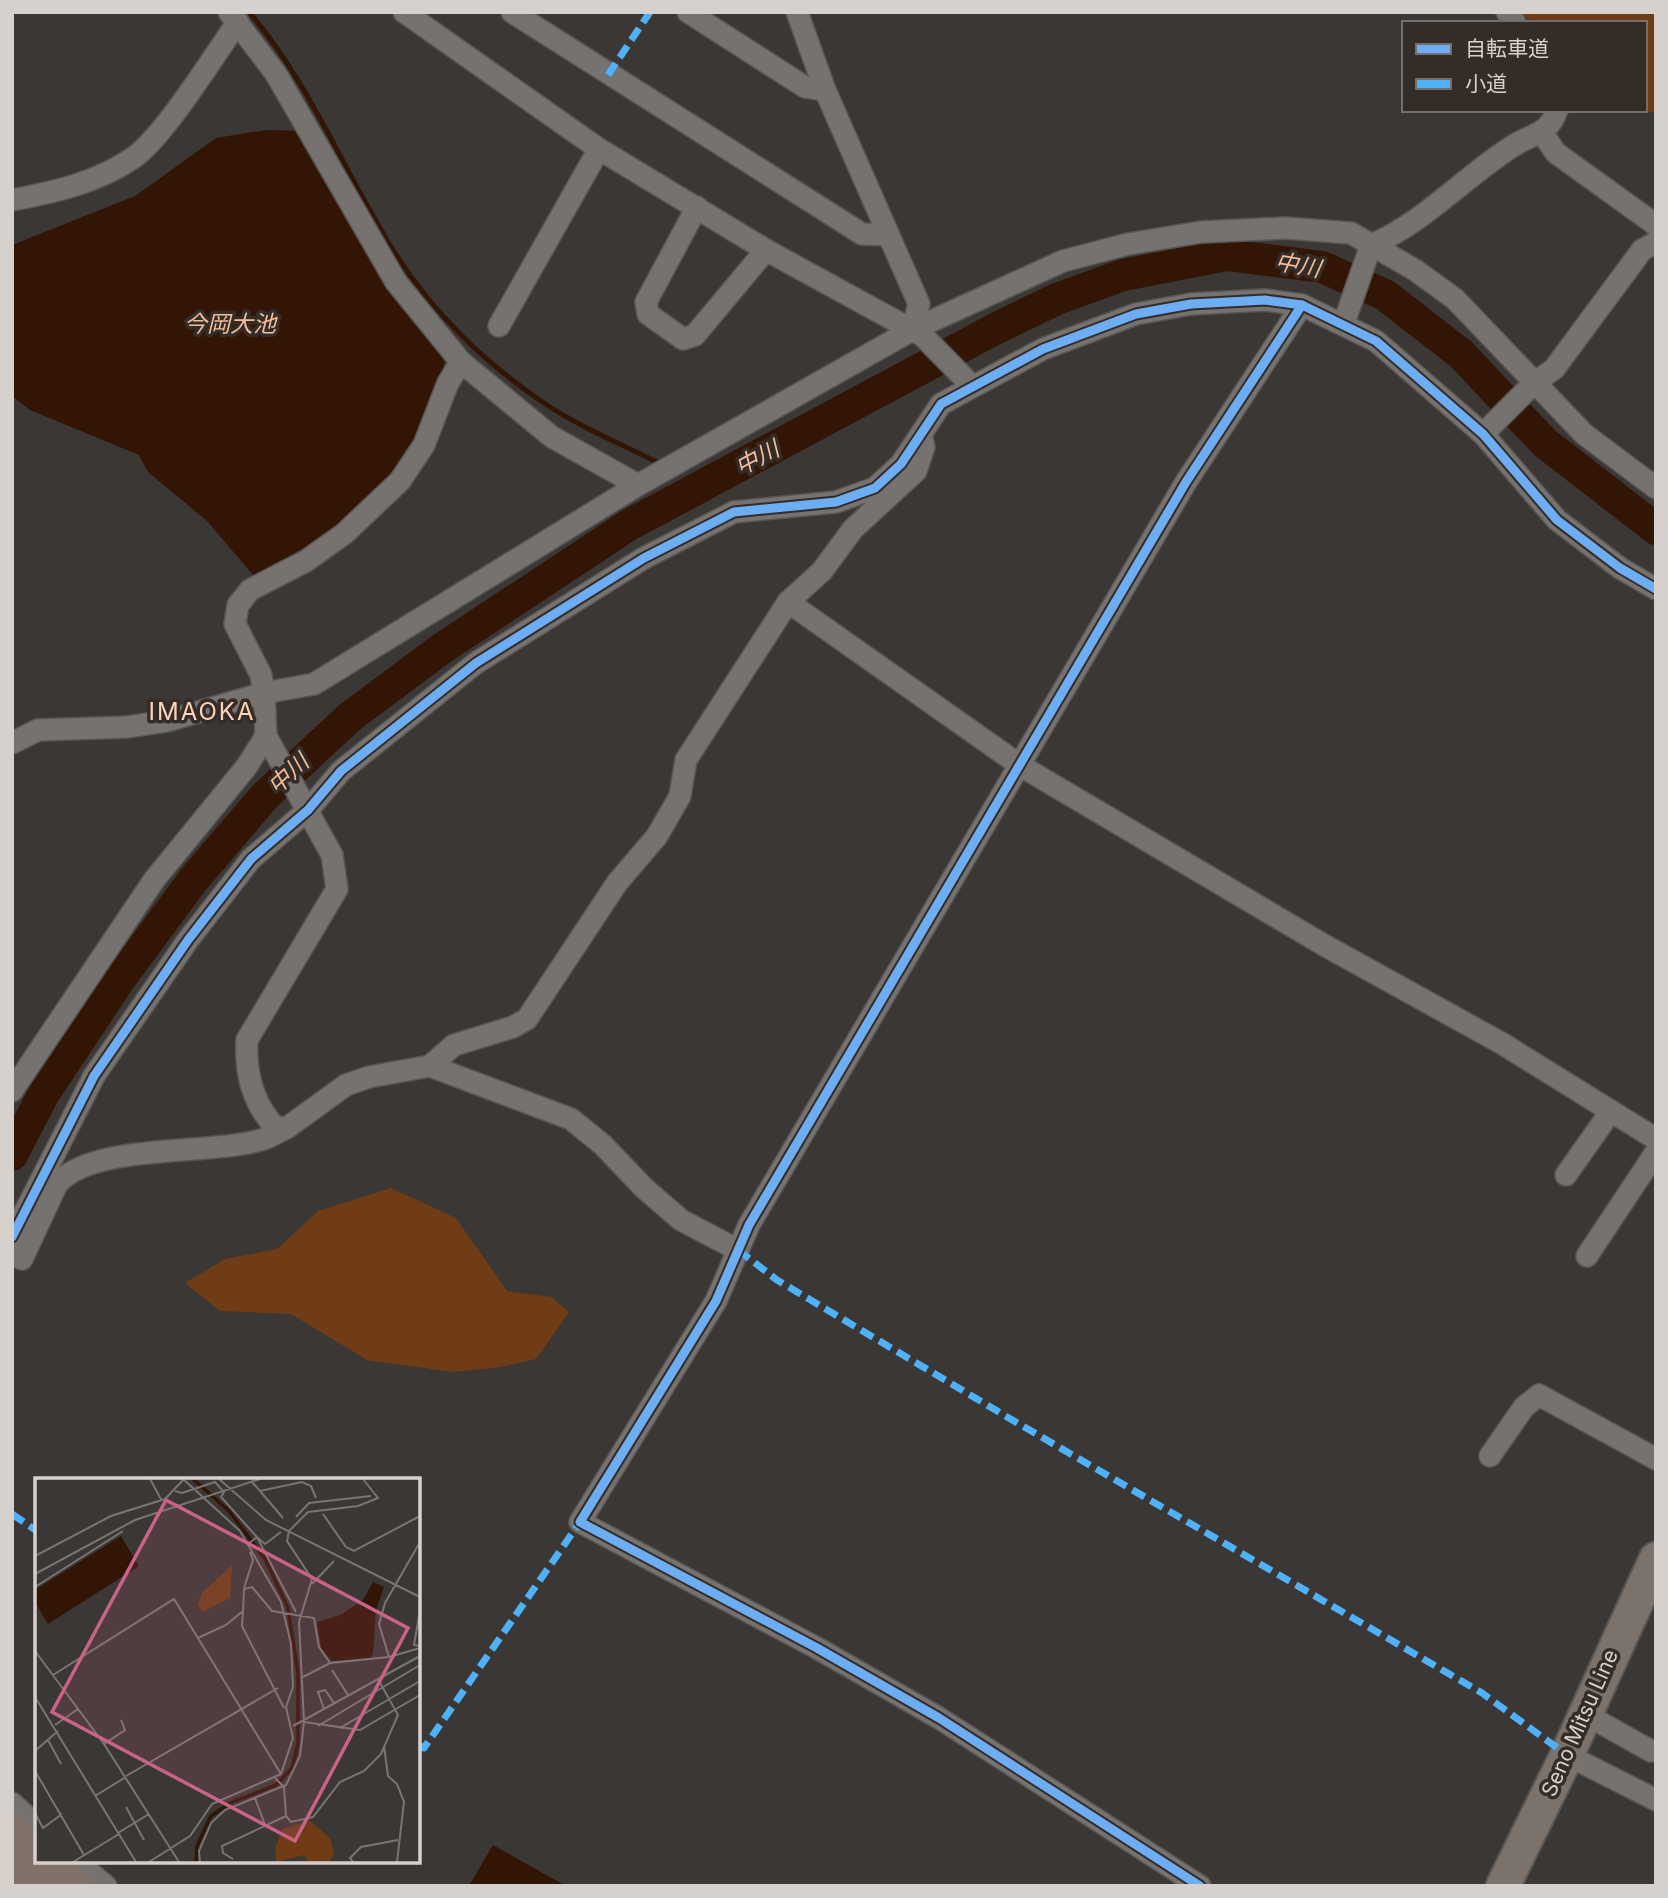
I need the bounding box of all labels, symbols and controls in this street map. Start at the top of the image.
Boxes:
legend [1402,21,1647,112]
text: 自転車道 [1465,36,1549,61]
text: 小道 [1465,71,1507,96]
water label: 中川 [1273,247,1326,283]
water label: 今岡大池 [184,310,278,338]
water label: 中川 [730,433,787,481]
district label: IMAOKA [149,697,255,726]
water label: 中川 [262,746,317,800]
inset map [35,1478,420,1863]
street label: Seno Mitsu Line [1536,1645,1623,1800]

